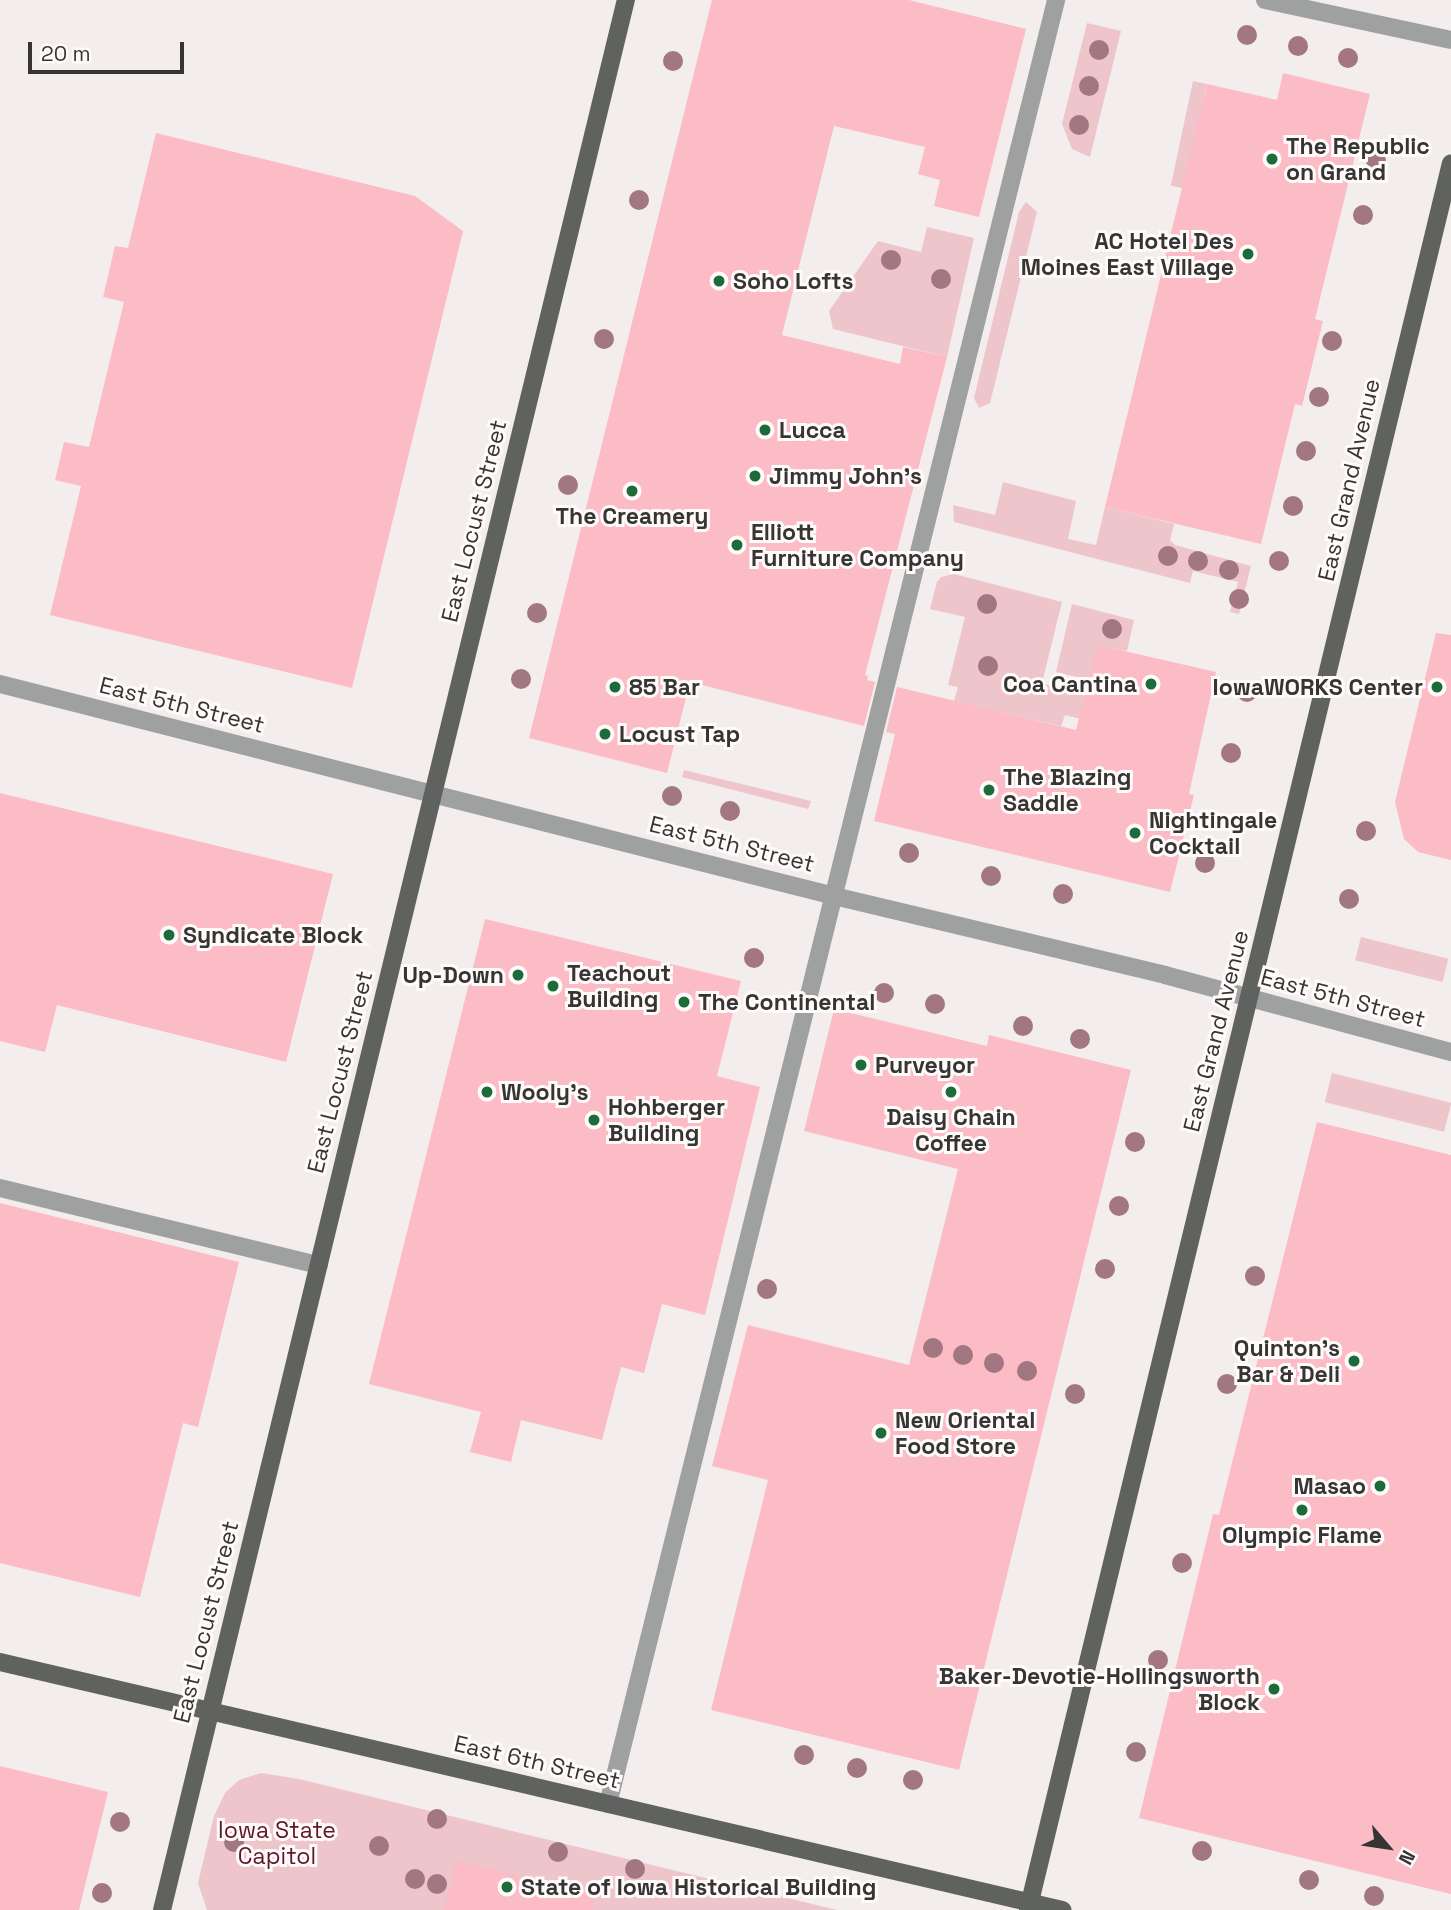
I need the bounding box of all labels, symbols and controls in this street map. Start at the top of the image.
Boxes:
scale bar [32,28,187,72]
text: 20 m [41,40,91,67]
place label: The Republic on Grand [1286,132,1430,186]
marker: The Republic on Grand [1264,151,1280,167]
place label: AC Hotel Des Moines East Village [1021,227,1234,281]
marker: AC Hotel Des Moines East Village [1240,246,1256,262]
place label: Soho Lofts [733,267,854,295]
marker: Soho Lofts [711,273,727,289]
street label: East Grand Avenue [1312,376,1386,584]
place label: Lucca [779,416,846,444]
street label: East Locust Street [435,417,513,625]
marker: Lucca [757,422,773,438]
place label: Jimmy John's [769,462,922,490]
marker: Jimmy John's [747,468,763,484]
marker: The Creamery [624,483,640,499]
place label: The Creamery [555,502,709,530]
place label: Elliott Furniture Company [751,518,964,572]
marker: Elliott Furniture Company [729,537,745,553]
place label: Coa Cantina [1003,670,1137,698]
street label: East 5th Street [97,671,267,739]
place label: 85 Bar [629,673,700,701]
place label: IowaWORKS Center [1213,673,1423,701]
marker: Coa Cantina [1143,676,1159,692]
marker: 85 Bar [607,679,623,695]
marker: IowaWORKS Center [1429,679,1445,695]
place label: Locust Tap [619,720,741,748]
marker: Locust Tap [597,726,613,742]
place label: The Blazing Saddle [1003,763,1131,817]
marker: The Blazing Saddle [981,782,997,798]
place label: Nightingale Cocktail [1149,806,1277,860]
street label: East 5th Street [647,810,817,878]
marker: Nightingale Cocktail [1127,825,1143,841]
place label: Syndicate Block [183,921,363,949]
marker: Syndicate Block [161,927,177,943]
street label: East Grand Avenue [1178,927,1254,1135]
place label: Teachout Building [567,959,671,1013]
place label: Up-Down [402,961,504,989]
street label: East 5th Street [1258,963,1428,1033]
marker: Up-Down [510,967,526,983]
street label: East Locust Street [301,968,379,1176]
marker: Teachout Building [545,978,561,994]
place label: The Continental [698,988,875,1016]
marker: The Continental [676,994,692,1010]
place label: Purveyor [875,1051,975,1079]
marker: Purveyor [853,1057,869,1073]
place label: Wooly's [501,1078,589,1106]
marker: Wooly's [479,1084,495,1100]
marker: Daisy Chain Coffee [943,1084,959,1100]
place label: Hohberger Building [608,1093,725,1147]
place label: Daisy Chain Coffee [886,1103,1016,1157]
marker: Hohberger Building [586,1112,602,1128]
place label: Quinton's Bar & Deli [1234,1334,1340,1388]
marker: Quinton's Bar & Deli [1346,1353,1362,1369]
place label: New Oriental Food Store [895,1406,1035,1460]
marker: New Oriental Food Store [873,1425,889,1441]
place label: Masao [1293,1472,1366,1500]
marker: Masao [1372,1478,1388,1494]
marker: Olympic Flame [1294,1502,1310,1518]
street label: East Locust Street [167,1518,245,1726]
place label: Olympic Flame [1222,1521,1382,1549]
place label: Baker-Devotie-Hollingsworth Block [939,1662,1260,1716]
marker: Baker-Devotie-Hollingsworth Block [1266,1681,1282,1697]
street label: East 6th Street [451,1730,623,1794]
north arrow [1353,1812,1423,1882]
park label: Iowa State Capitol [218,1816,336,1870]
text: N [1393,1846,1421,1869]
place label: State of Iowa Historical Building [521,1873,876,1901]
marker: State of Iowa Historical Building [499,1879,515,1895]

